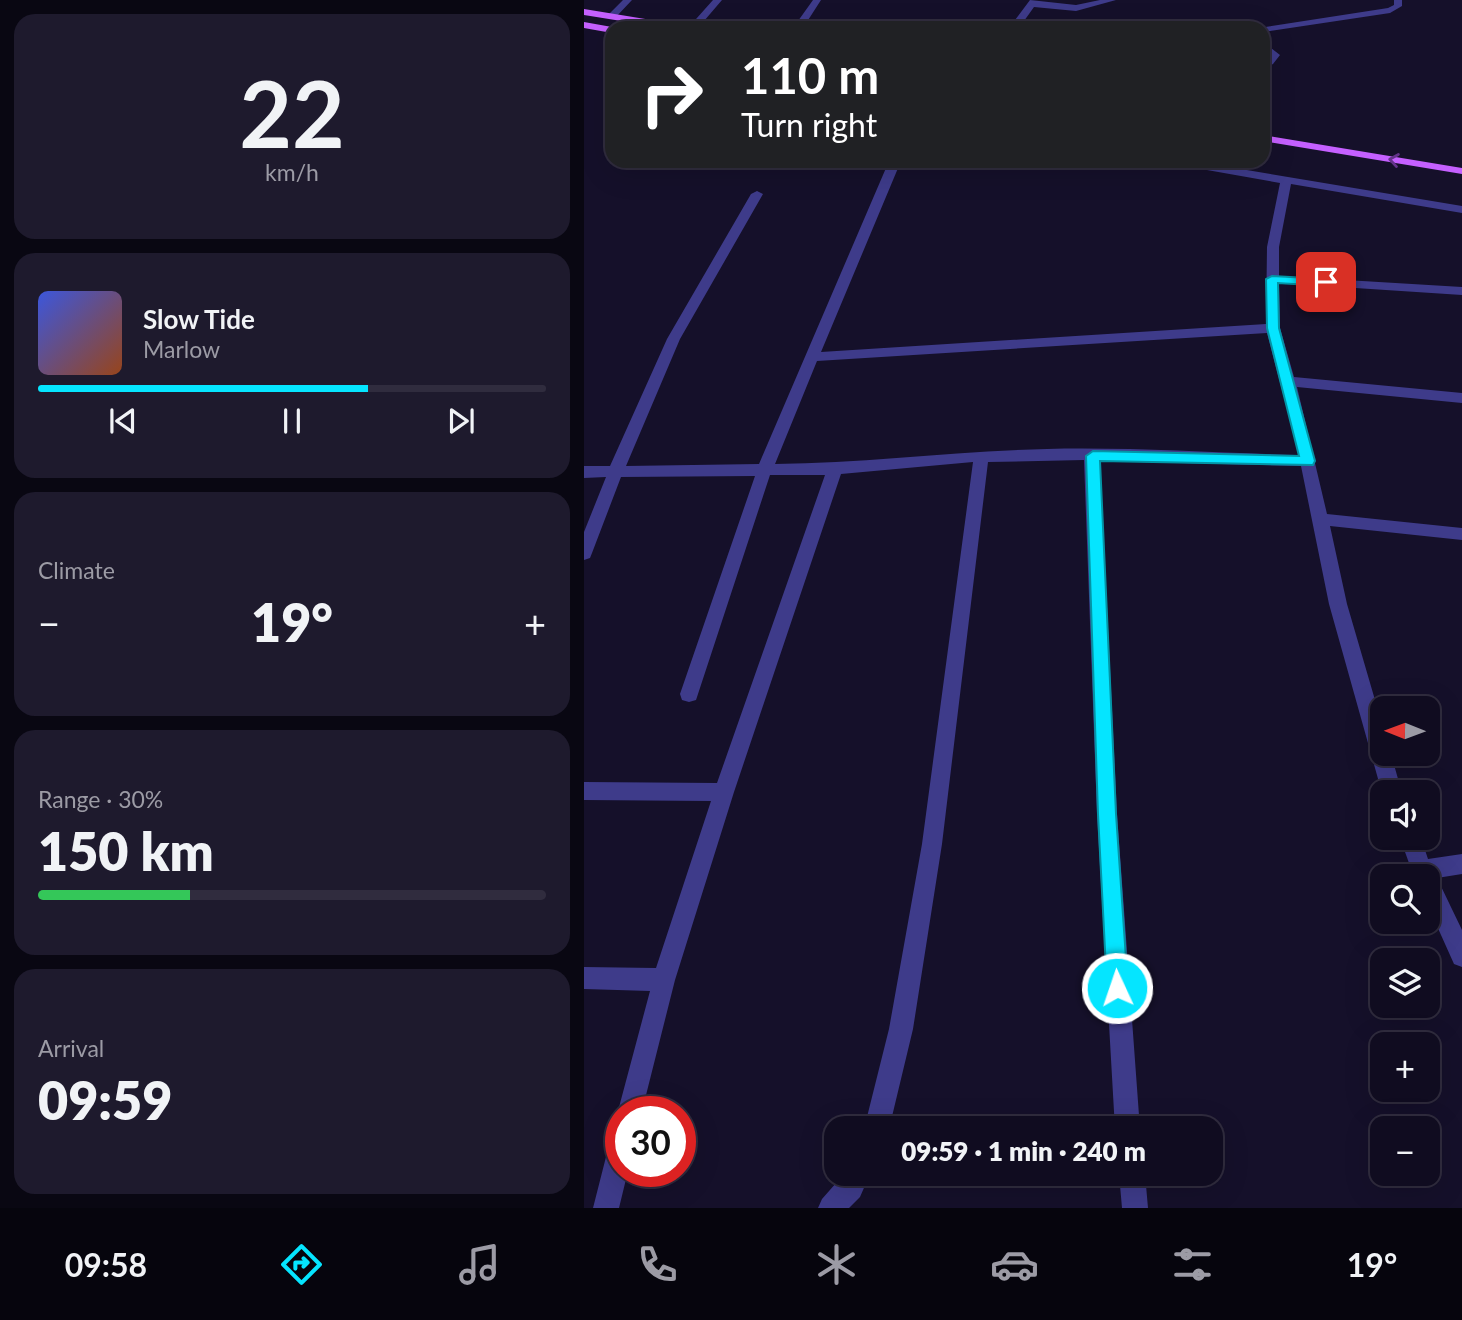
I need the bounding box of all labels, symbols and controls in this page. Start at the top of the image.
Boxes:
text: 110 m [741,46,879,104]
icon: right [626,49,717,140]
text: 22 [239,58,345,167]
text: Turn right [741,105,877,144]
one-way arrow [1388,153,1400,168]
text: km/h [265,158,319,186]
pin [1296,252,1356,312]
icon: arrive [1307,263,1345,301]
text: Slow Tide [143,303,255,335]
text: Marlow [143,335,220,363]
icon: previous [104,402,142,440]
icon: pause [273,402,311,440]
icon: next [442,402,480,440]
text: Climate [38,556,115,584]
text: 19° [251,591,333,653]
text: − [38,600,60,646]
text: + [524,600,546,646]
north arrow [1370,696,1440,766]
map controls [1370,696,1440,1186]
button: sound [1370,780,1440,850]
text: Range · 30% [38,785,163,813]
text: 150 km [38,820,214,882]
button: search [1370,864,1440,934]
button: layers [1370,948,1440,1018]
position arrow [1080,951,1154,1025]
button: + [1370,1032,1440,1102]
text: Arrival [38,1034,104,1062]
text: 09:59 [38,1069,172,1131]
speed limit sign: 30 [605,1096,696,1187]
button: − [1370,1116,1440,1186]
text: 09:59 · 1 min · 240 m [901,1135,1146,1167]
icon: directions [277,1240,326,1289]
icon: music [455,1240,504,1289]
icon: phone [633,1240,682,1289]
icon: climate [812,1240,861,1289]
icon: car [990,1240,1039,1289]
icon: filters [1168,1240,1217,1289]
text: 09:58 [65,1245,147,1284]
text: 19° [1347,1245,1397,1284]

